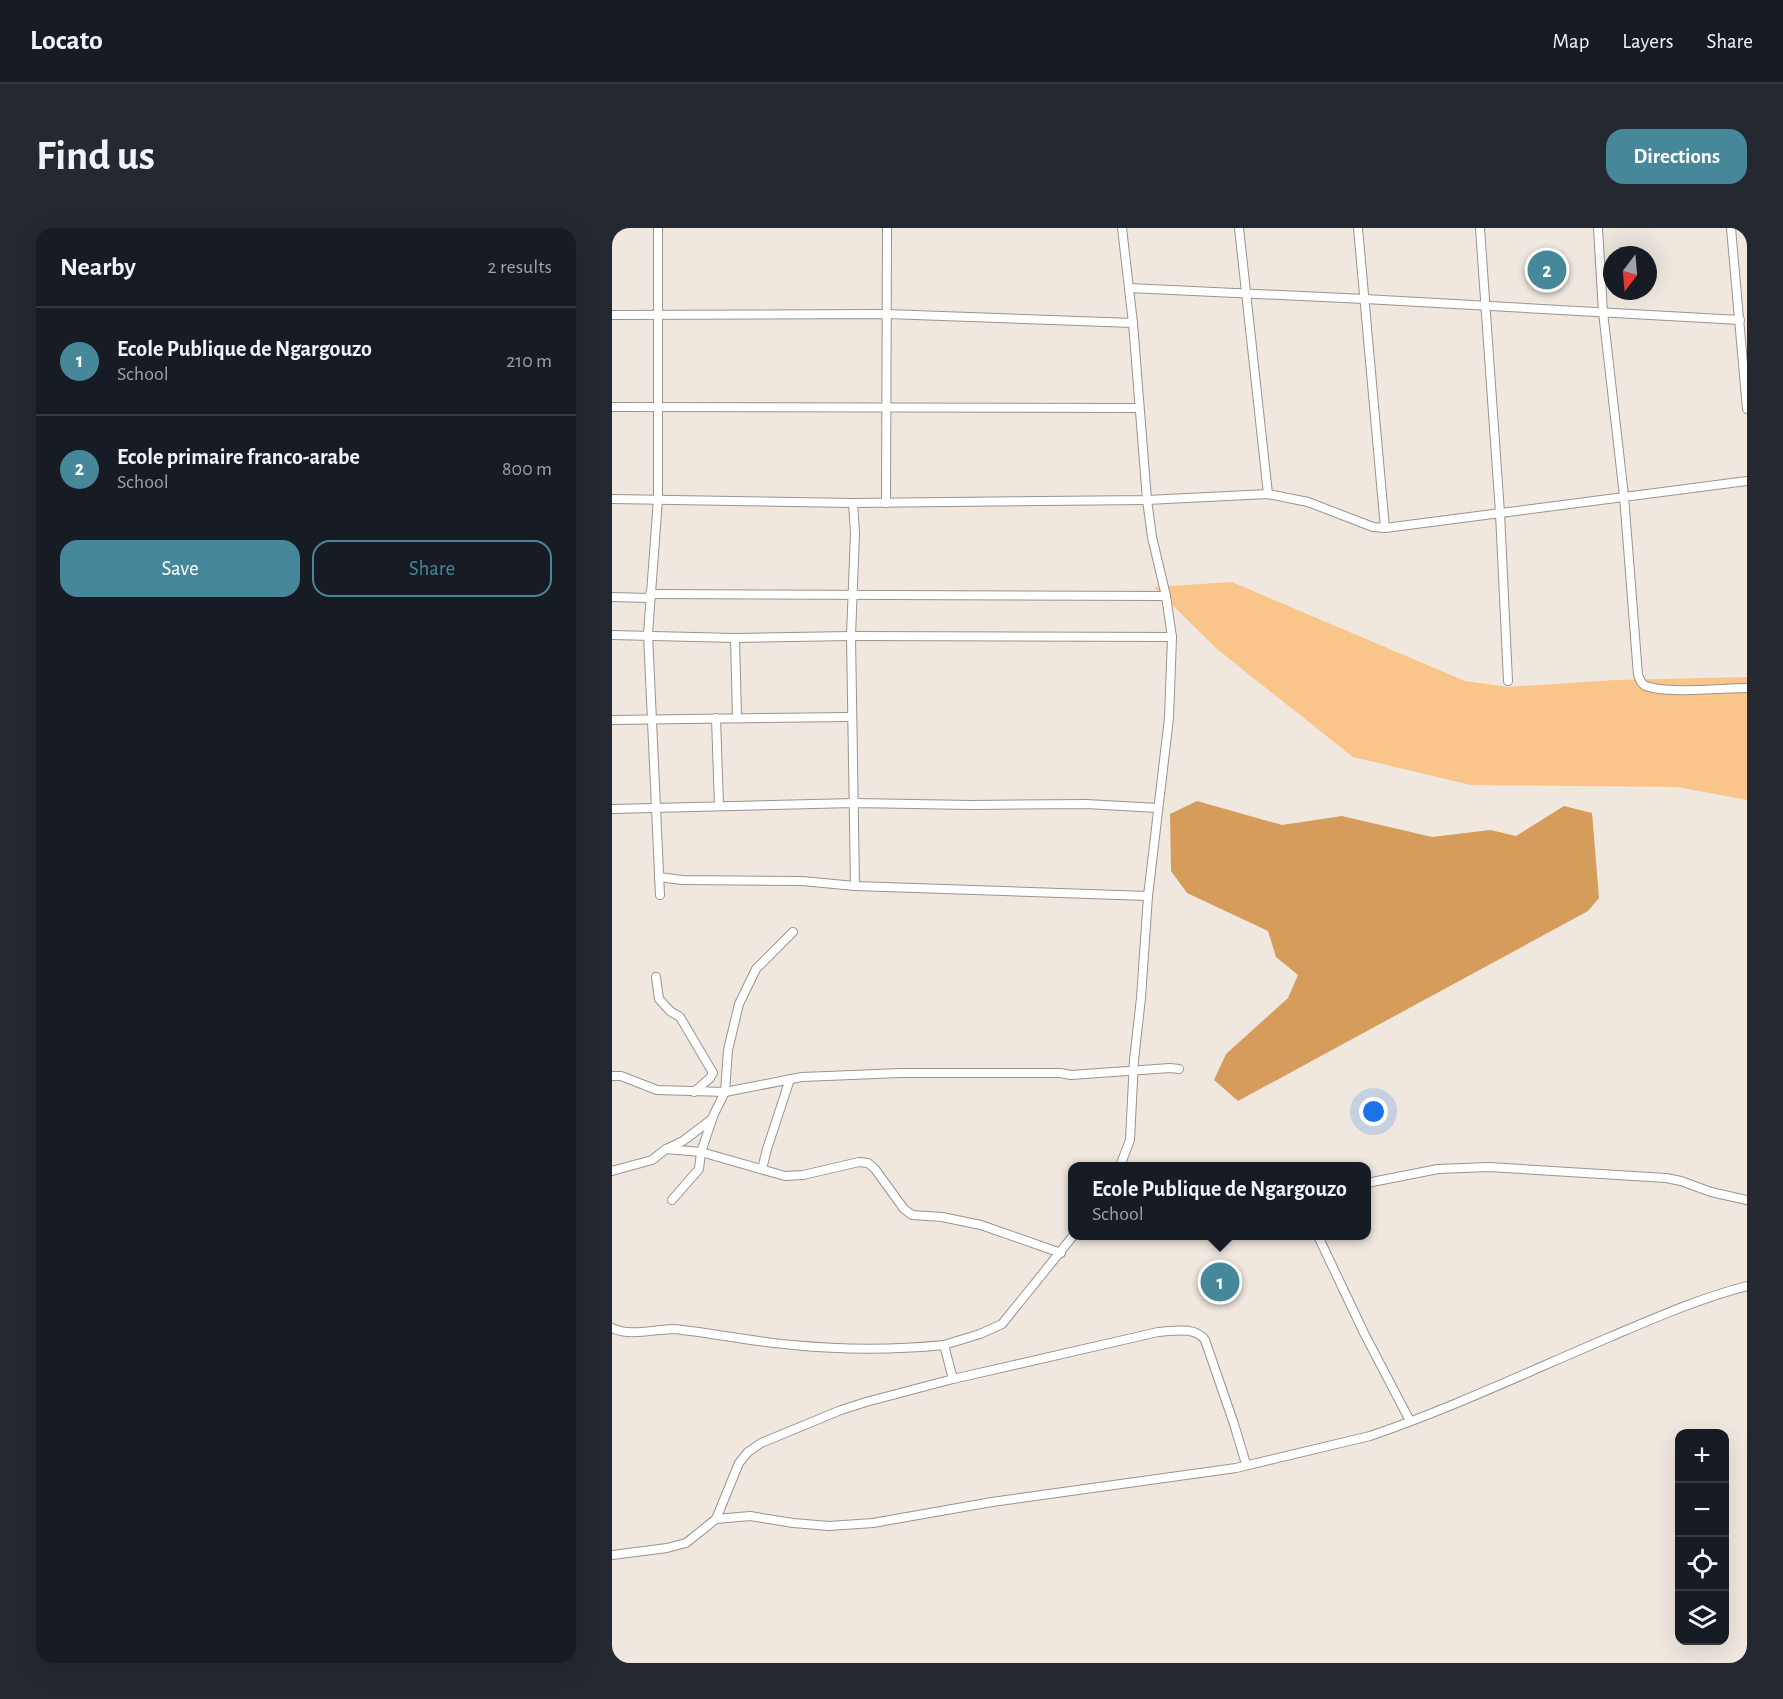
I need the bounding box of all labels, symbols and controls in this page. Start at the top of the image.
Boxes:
text: Locato [30,27,103,55]
text: Map [1553,31,1589,52]
text: Layers [1622,31,1673,52]
text: Share [1706,31,1753,52]
button: Directions [1606,129,1747,184]
text: Find us [36,135,155,177]
north arrow [1603,246,1657,300]
pin: 2 [1528,248,1566,292]
text: Nearby [60,254,136,280]
text: 2 results [488,257,552,277]
text: Ecole Publique de Ngargouzo [117,338,372,360]
text: 1 [76,351,83,371]
text: 210 m [506,351,552,371]
text: School [117,364,169,384]
text: Ecole primaire franco-arabe [117,446,360,468]
text: 2 [75,459,84,479]
text: 800 m [502,459,552,479]
text: School [117,472,169,492]
button: Save [60,540,300,597]
button: Share [312,540,552,597]
your location [1359,1097,1388,1126]
popup [1068,1162,1371,1240]
text: Ecole Publique de Ngargouzo [1092,1178,1347,1200]
text: School [1092,1204,1144,1224]
pin: 1 [1200,1260,1240,1304]
map controls [1675,1429,1729,1645]
button: + [1675,1429,1729,1483]
button: − [1675,1483,1729,1537]
button: locate [1675,1537,1729,1591]
button: layers [1675,1591,1729,1645]

